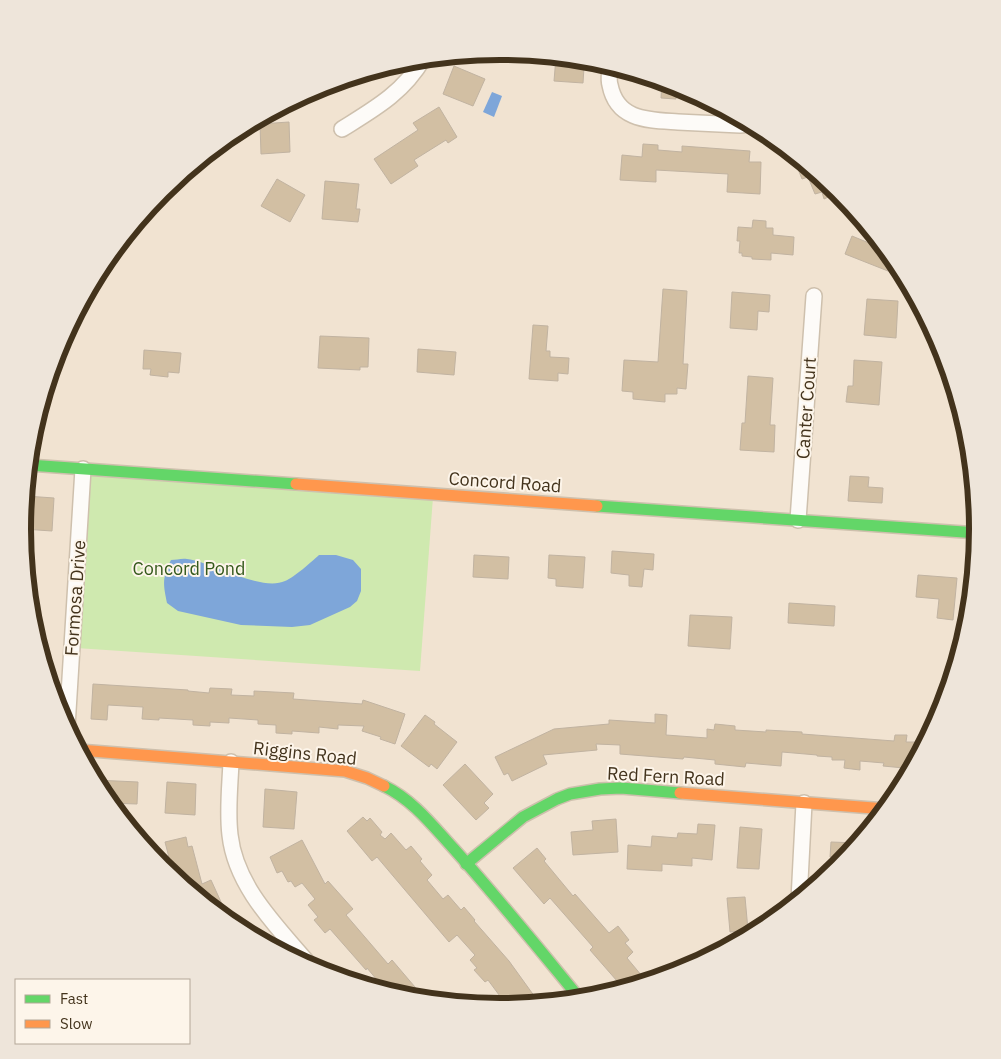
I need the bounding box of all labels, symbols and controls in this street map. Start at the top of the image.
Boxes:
street label: Canter Court [791,356,821,460]
street label: Concord Road [448,467,562,497]
street label: Formosa Drive [59,539,91,657]
park label: Concord Pond [133,557,246,580]
street label: Riggins Road [252,736,358,770]
street label: Red Fern Road [607,761,725,791]
legend [15,979,190,1044]
text: Fast [60,989,88,1008]
text: Slow [60,1014,93,1033]

